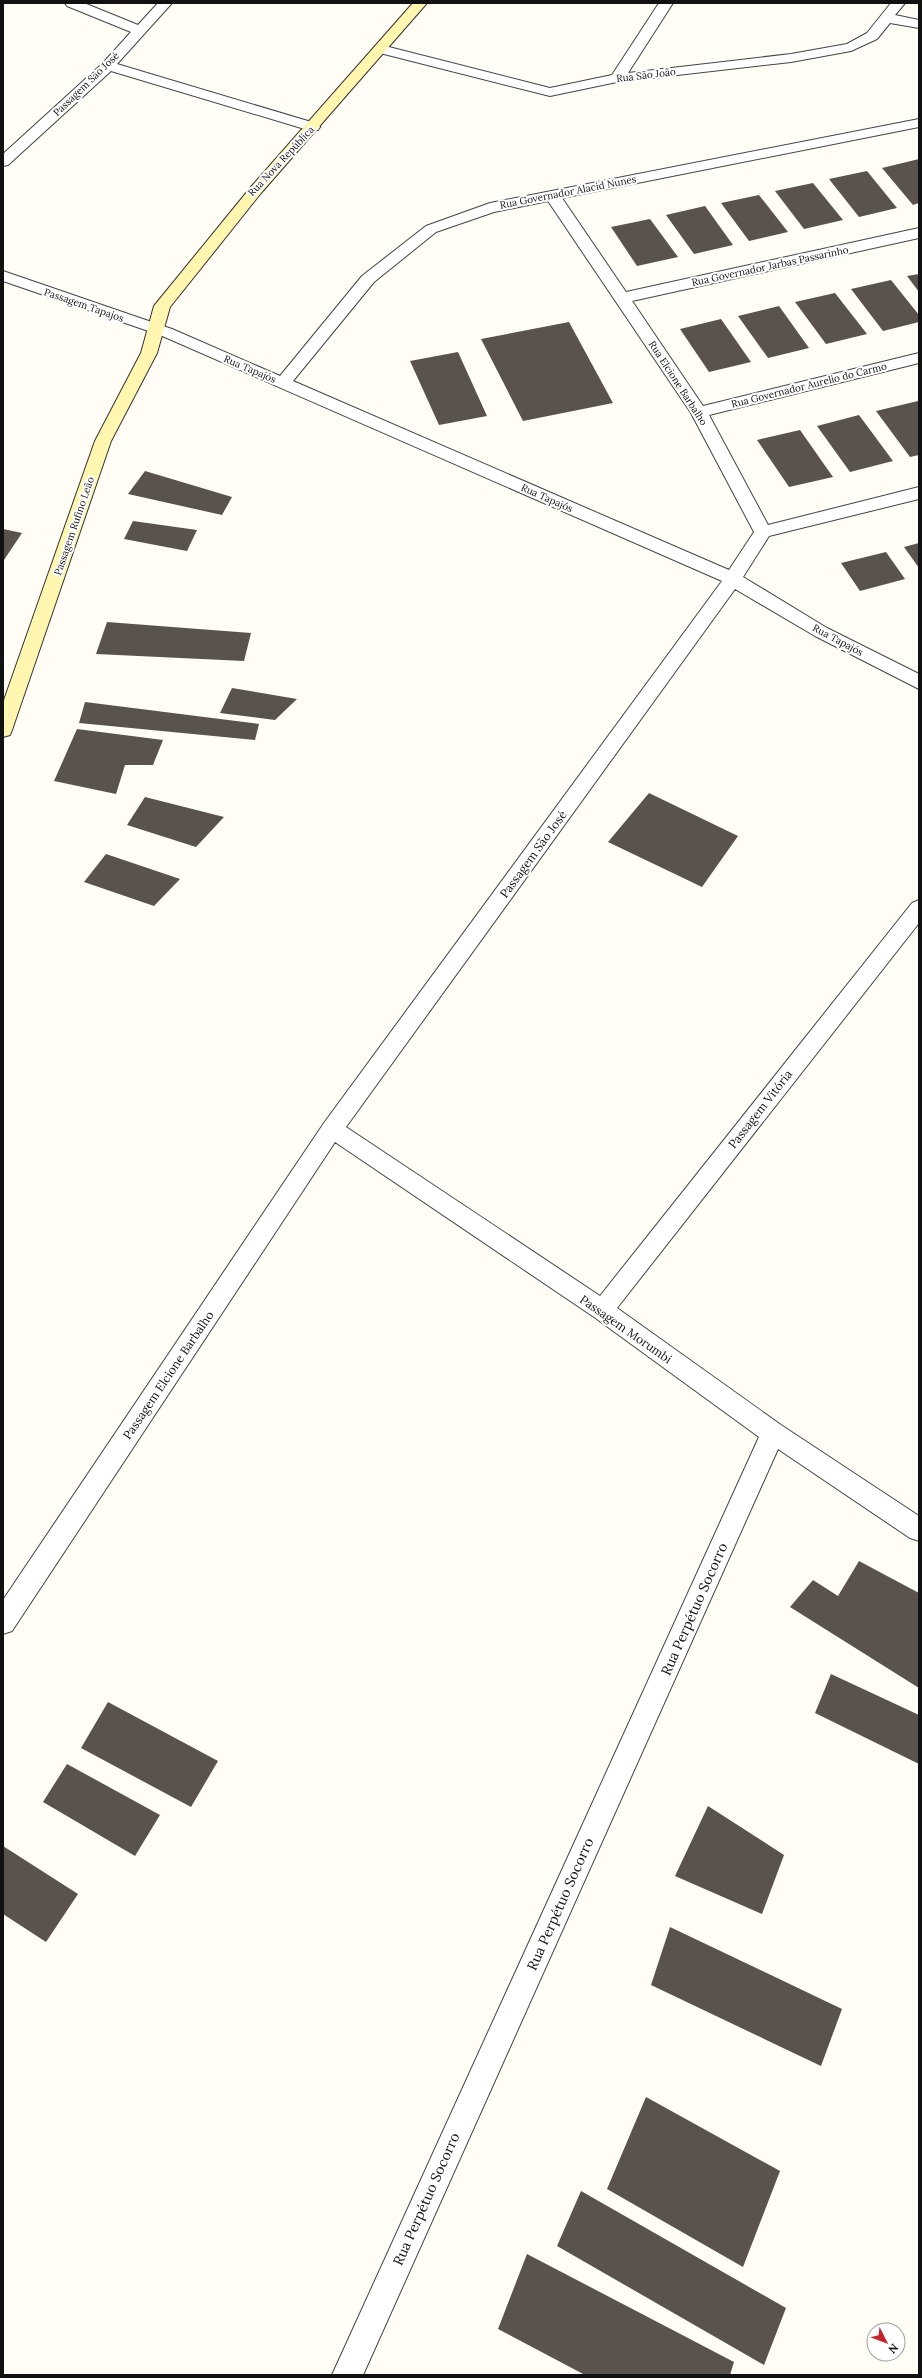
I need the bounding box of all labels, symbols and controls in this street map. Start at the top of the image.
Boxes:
street label: Passagem São José [50,49,122,119]
street label: Rua São João [615,65,677,85]
street label: Rua Nova República [245,123,317,199]
street label: Rua Governador Alacid Nunes [499,172,638,212]
street label: Rua Governador Jarbas Passarinho [690,243,850,289]
street label: Passagem Tapajos [42,285,126,325]
street label: Rua Elcione Barbalho [646,338,710,428]
street label: Rua Tapajós [222,352,278,386]
street label: Rua Governador Aurelio do Carmo [730,359,888,411]
street label: Passagem Rufino Leão [51,475,97,577]
street label: Rua Tapajós [519,481,575,515]
street label: Rua Tapajós [810,621,866,659]
street label: Passagem São José [496,807,570,901]
street label: Passagem Vitória [725,1067,795,1151]
street label: Passagem Morumbi [577,1292,675,1366]
street label: Passagem Elcione Barbalho [119,1308,217,1442]
street label: Rua Perpétuo Socorro [657,1540,731,1678]
street label: Rua Perpétuo Socorro [523,1835,597,1973]
street label: Rua Perpétuo Socorro [389,2130,463,2268]
north arrow [866,2322,906,2362]
text: N [885,2341,901,2357]

